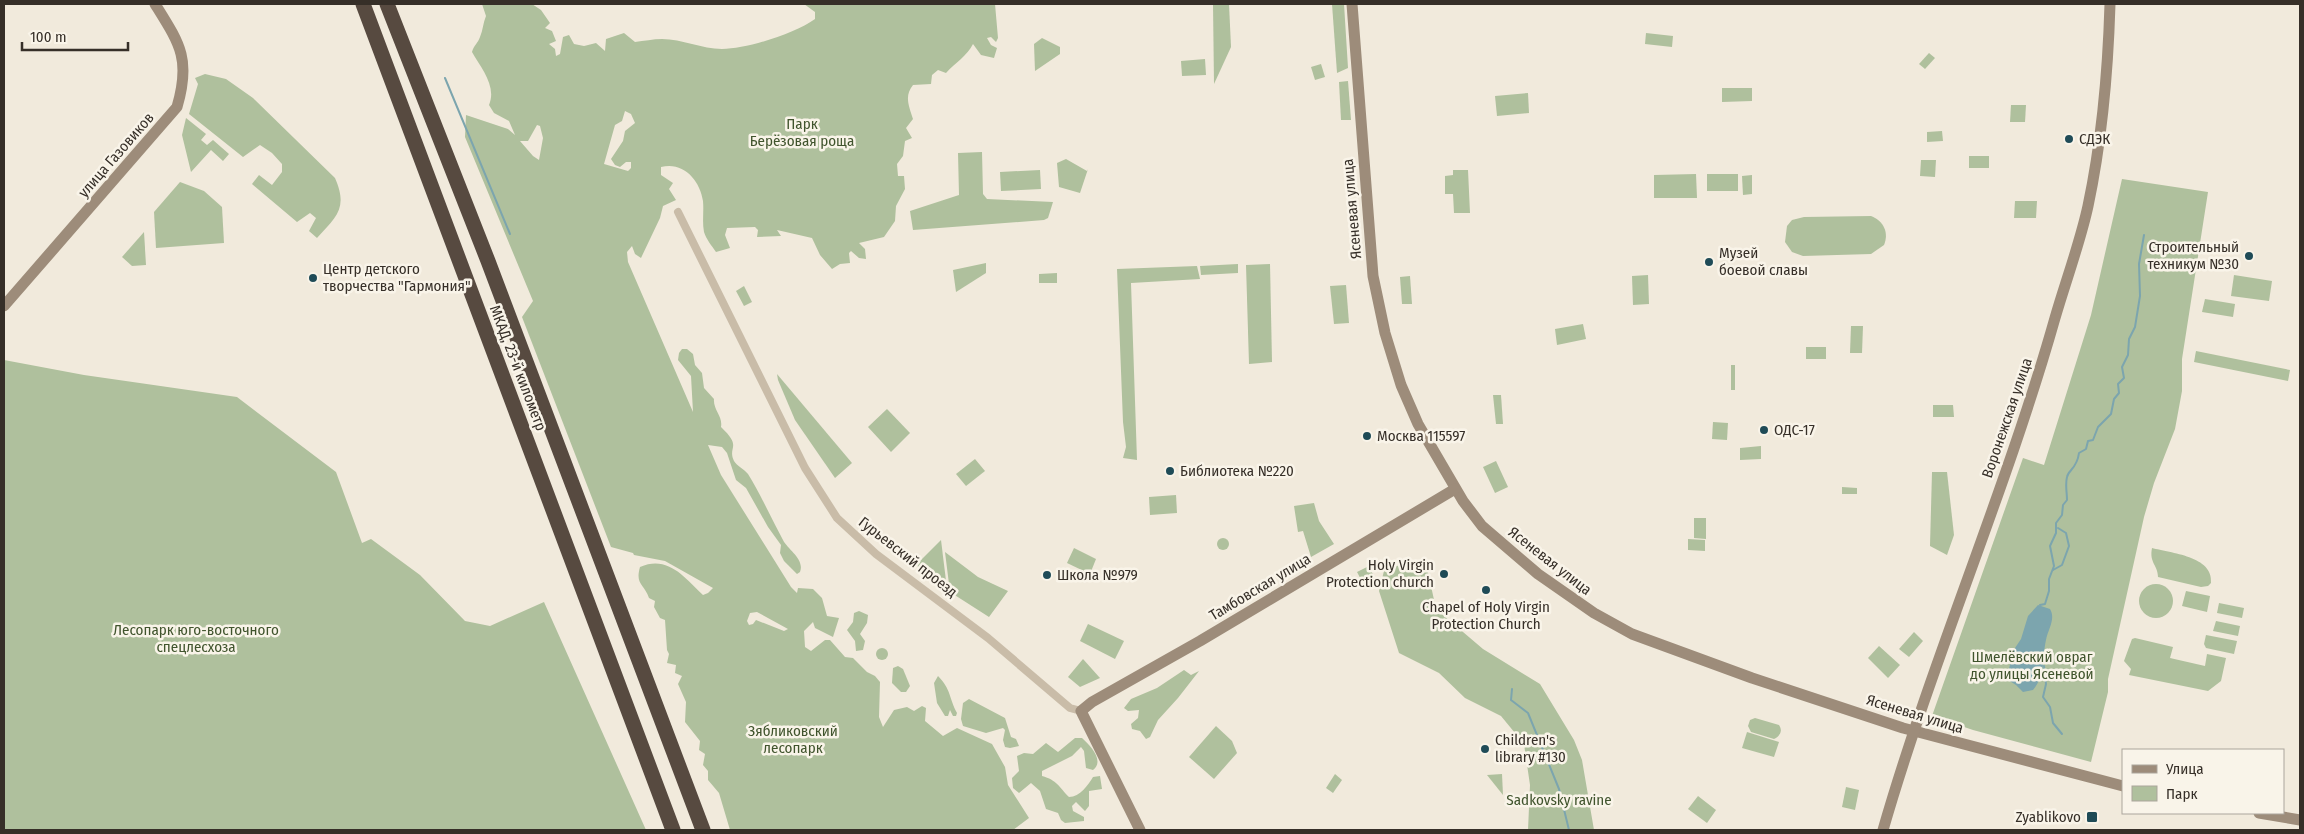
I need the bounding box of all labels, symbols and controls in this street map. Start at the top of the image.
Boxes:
scale bar [22,20,129,52]
text: 100 m [30,28,67,46]
street label: улица Газовиков [74,109,158,201]
park label: Парк Берёзовая роща [750,115,854,150]
place label: СДЭК [2079,130,2110,148]
marker: СДЭК [2063,133,2075,145]
street label: Ясеневая улица [1339,158,1365,260]
place label: Строительный техникум №30 [2147,238,2239,273]
place label: Музей боевой славы [1719,244,1808,279]
marker: Строительный техникум №30 [2243,250,2255,262]
marker: Музей боевой славы [1703,256,1715,268]
place label: Центр детского творчества "Гармония" [323,260,471,295]
marker: Центр детского творчества "Гармония" [307,272,319,284]
street label: МКАД, 23-й километр [486,303,550,433]
street label: Воронежская улица [1978,356,2036,480]
place label: ОДС-17 [1774,421,1815,439]
marker: ОДС-17 [1758,424,1770,436]
place label: Москва 115597 [1377,427,1465,445]
marker: Москва 115597 [1361,430,1373,442]
place label: Библиотека №220 [1180,462,1294,480]
marker: Библиотека №220 [1164,465,1176,477]
street label: Гурьевский проезд [855,513,961,601]
street label: Ясеневая улица [1505,523,1595,599]
street label: Тамбовская улица [1206,550,1314,624]
place label: Holy Virgin Protection church [1326,556,1434,591]
place label: Школа №979 [1057,566,1138,584]
marker: Holy Virgin Protection church [1438,568,1450,580]
marker: Школа №979 [1041,569,1053,581]
marker: Chapel of Holy Virgin Protection Church [1480,584,1492,596]
place label: Chapel of Holy Virgin Protection Church [1422,598,1550,633]
park label: Лесопарк юго-восточного спецлесхоза [113,621,279,656]
park label: Шмелёвский овраг до улицы Ясеневой [1970,648,2094,683]
street label: Ясеневая улица [1864,691,1966,737]
park label: Зябликовский лесопарк [748,722,838,757]
place label: Children's library #130 [1495,731,1566,766]
marker: Children's library #130 [1479,743,1491,755]
legend [2122,749,2284,814]
text: Улица [2165,760,2204,778]
text: Парк [2166,785,2197,803]
park label: Sadkovsky ravine [1506,791,1612,809]
place label: Zyablikovo [2015,808,2081,826]
marker: Zyablikovo [2085,810,2099,824]

